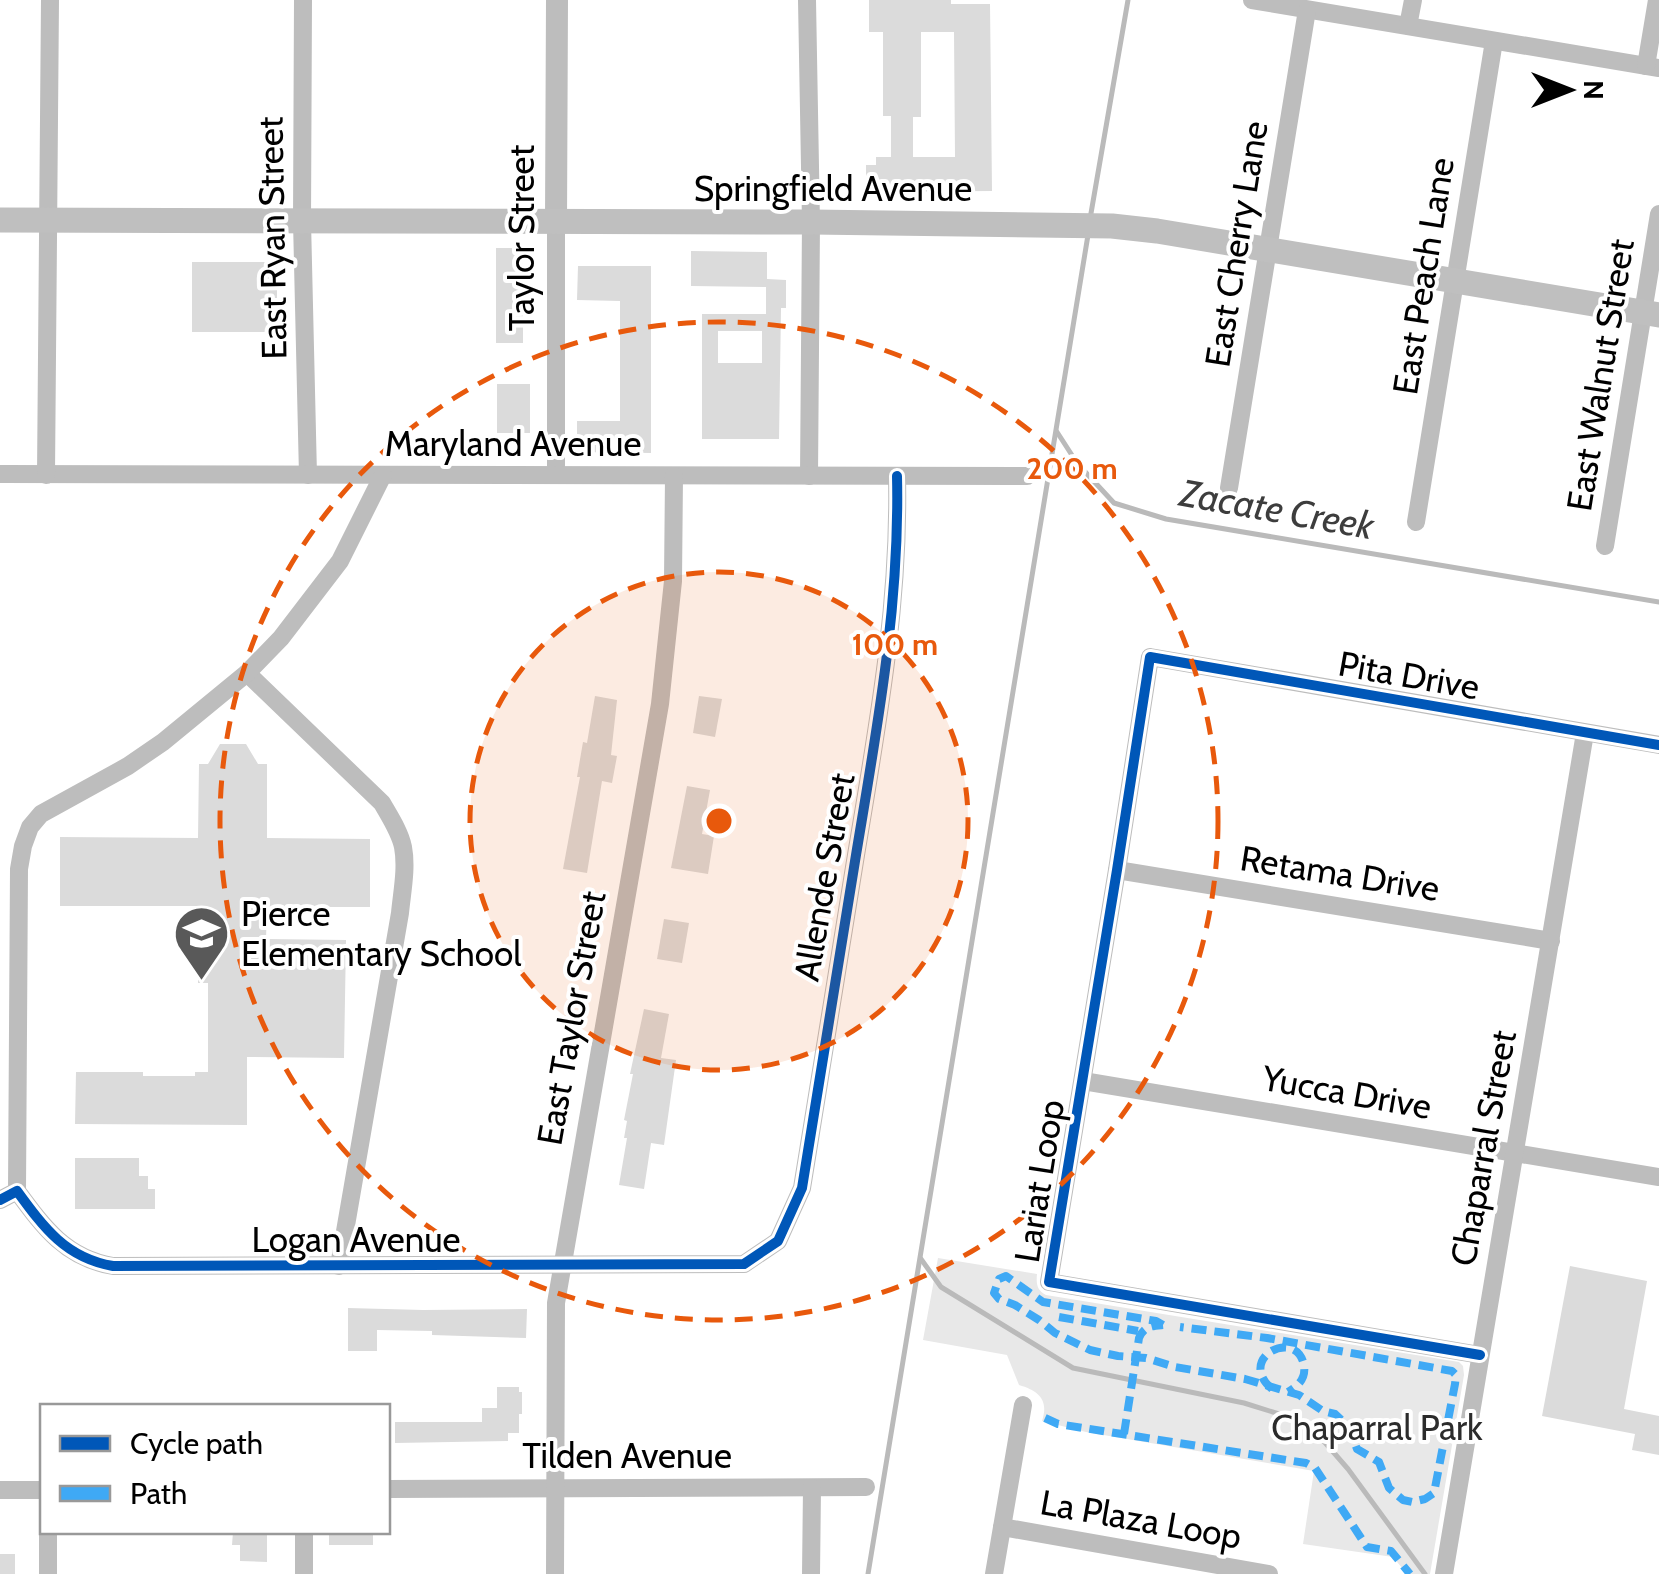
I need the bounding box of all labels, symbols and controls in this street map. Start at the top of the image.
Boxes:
north arrow [1519,40,1619,140]
text: N [1577,80,1611,100]
street label: East Ryan Street [248,116,296,360]
street label: East Cherry Lane [1195,118,1277,370]
street label: Taylor Street [500,145,543,331]
street label: East Peach Lane [1383,155,1463,397]
street label: Springfield Avenue [694,167,972,210]
street label: East Walnut Street [1557,236,1643,514]
street label: Maryland Avenue [385,422,641,465]
text: 200 m [1026,450,1118,487]
water label: Zacate Creek [1175,469,1379,549]
text: 100 m [852,626,938,663]
street label: Pita Drive [1335,641,1483,709]
street label: Allende Street [785,770,863,984]
centre of rings [701,803,737,839]
street label: Retama Drive [1237,836,1443,910]
street label: East Taylor Street [528,888,615,1148]
place label: Pierce Elementary School [241,892,522,975]
school or university icon: Pierce Elementary School [172,903,232,982]
street label: Chaparral Street [1441,1027,1525,1269]
street label: Yucca Drive [1258,1056,1435,1128]
street label: Lariat Loop [1005,1097,1073,1265]
street label: Logan Avenue [251,1218,461,1261]
legend [40,1404,390,1534]
park label: Chaparral Park [1271,1406,1483,1449]
text: Cycle path [130,1425,263,1462]
street label: Tilden Avenue [522,1434,732,1477]
text: Path [130,1475,187,1512]
street label: La Plaza Loop [1037,1480,1245,1558]

